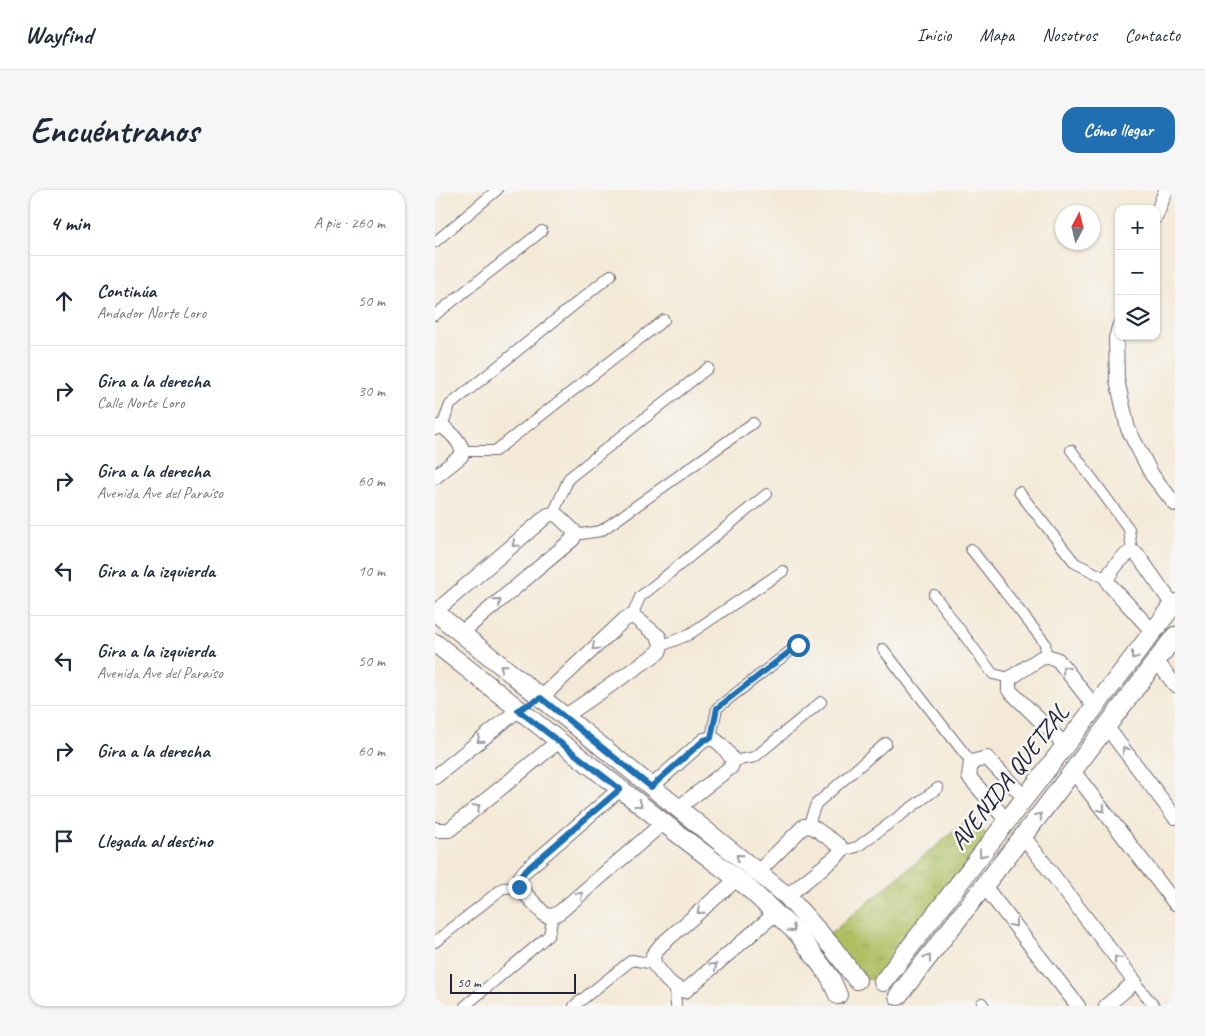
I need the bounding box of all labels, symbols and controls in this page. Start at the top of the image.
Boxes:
text: Wayfind [25,20,92,50]
text: Inicio [917,24,951,46]
text: Mapa [979,24,1014,46]
text: Nosotros [1042,24,1097,46]
text: Contacto [1125,24,1180,46]
button: Cómo llegar [1062,107,1175,153]
text: Encuéntranos [30,108,199,153]
north arrow [1055,205,1100,250]
map controls [1115,205,1160,340]
button: + [1115,205,1160,250]
text: 4 min [50,210,90,236]
text: A pie · 260 m [314,213,385,233]
button: − [1115,250,1160,295]
text: Continúa [97,279,156,303]
icon: ahead [50,287,78,315]
text: 50 m [358,291,385,311]
button: layers [1115,295,1160,340]
text: Andador Norte Loro [97,303,206,323]
text: Gira a la derecha [97,369,210,393]
icon: right [50,377,78,405]
text: 30 m [358,381,385,401]
text: Calle Norte Loro [97,393,185,413]
text: Gira a la derecha [97,459,210,483]
icon: right [50,467,78,495]
text: 60 m [358,471,385,491]
text: Avenida Ave del Paraíso [97,483,223,503]
one-way arrow [511,538,520,547]
icon: left [50,557,78,585]
text: Gira a la izquierda [97,559,215,583]
text: 10 m [358,561,385,581]
one-way arrow [493,598,502,607]
route start [787,634,810,657]
text: Gira a la izquierda [97,639,215,663]
one-way arrow [592,641,601,650]
icon: left [50,647,78,675]
one-way arrow [1132,650,1140,659]
text: 50 m [358,651,385,671]
text: Avenida Ave del Paraíso [97,663,223,683]
one-way arrow [500,665,509,673]
one-way arrow [1062,666,1070,675]
street label: AVENIDA QUETZAL [942,697,1077,856]
one-way arrow [477,735,486,743]
icon: right [50,737,78,765]
text: Gira a la derecha [97,739,210,763]
text: 60 m [358,741,385,761]
one-way arrow [1122,747,1130,756]
one-way arrow [633,798,643,807]
one-way arrow [1097,803,1105,812]
one-way arrow [471,805,480,813]
one-way arrow [1033,813,1041,822]
icon: arrive [50,827,78,855]
text: Llegada al destino [97,829,213,853]
one-way arrow [979,848,988,858]
one-way arrow [736,854,745,862]
route end [508,876,531,899]
one-way arrow [574,892,583,901]
one-way arrow [697,905,706,914]
one-way arrow [1009,918,1017,927]
one-way arrow [787,923,796,932]
one-way arrow [922,954,931,964]
one-way arrow [1115,956,1123,965]
one-way arrow [709,963,718,972]
scale bar [450,971,576,994]
text: 50 m [457,974,481,991]

